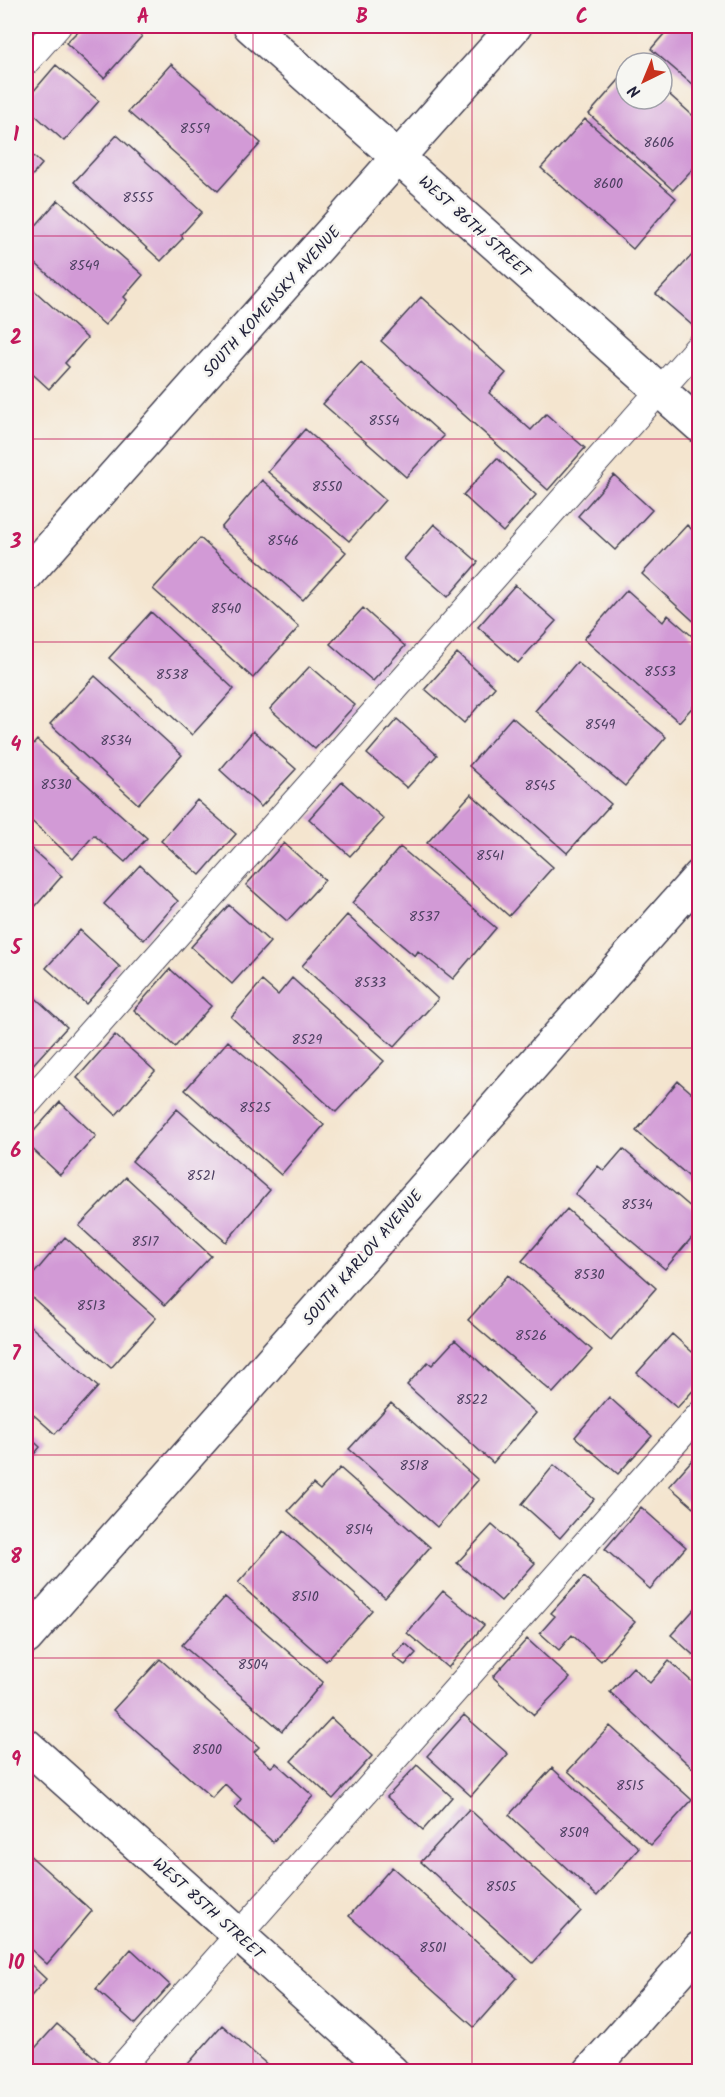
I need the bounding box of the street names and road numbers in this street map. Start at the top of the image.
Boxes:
street label: WEST 86TH STREET [412,170,537,285]
street label: SOUTH KOMENSKY AVENUE [197,220,348,383]
street label: SOUTH KARLOV AVENUE [297,1184,430,1331]
street label: WEST 85TH STREET [147,1852,271,1967]

